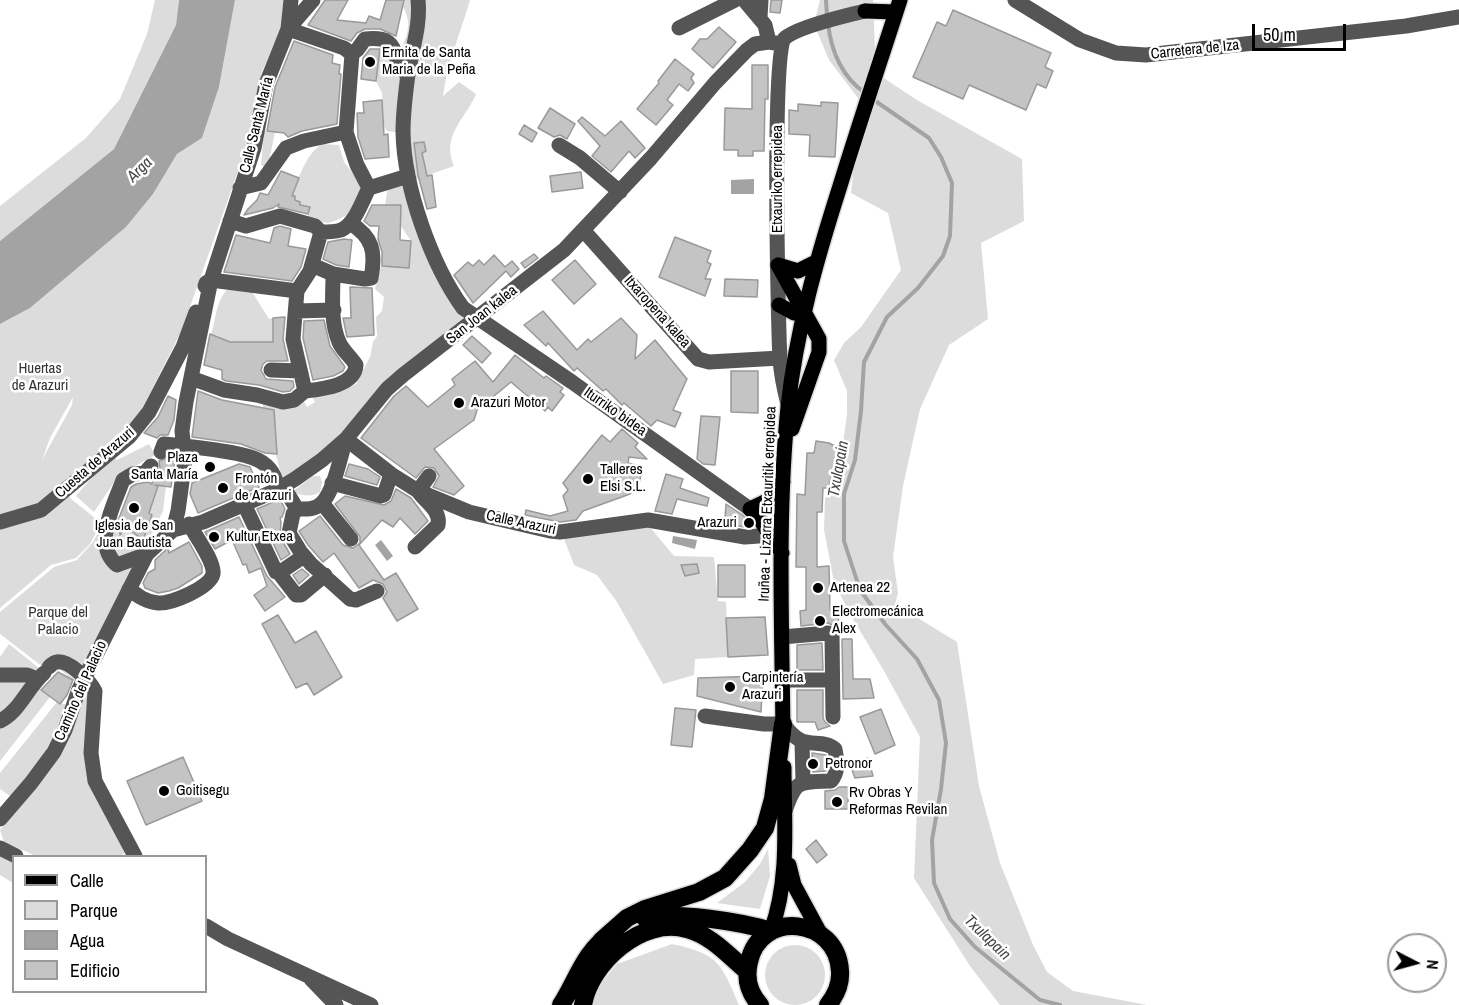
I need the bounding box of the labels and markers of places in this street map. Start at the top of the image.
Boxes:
place label: Ermita de Santa Maria de la Peña [382,44,476,79]
marker: Ermita de Santa Maria de la Peña [363,55,377,69]
place label: Arazuri Motor [471,394,546,412]
marker: Arazuri Motor [452,396,466,410]
place label: Plaza Santa María [131,449,198,484]
marker: Plaza Santa María [203,460,217,474]
place label: Talleres Elsi S.L. [600,461,646,496]
place label: Frontón de Arazuri [235,470,292,505]
marker: Talleres Elsi S.L. [581,472,595,486]
marker: Frontón de Arazuri [216,481,230,495]
marker: Iglesia de San Juan Bautista [127,501,141,515]
place label: Arazuri [697,514,737,532]
marker: Arazuri [742,516,756,530]
place label: Iglesia de San Juan Bautista [95,517,173,552]
place label: Kultur Etxea [226,528,293,546]
marker: Kultur Etxea [207,530,221,544]
place label: Artenea 22 [830,579,890,597]
marker: Artenea 22 [811,581,825,595]
place label: Electromecánica Alex [832,603,924,638]
marker: Electromecánica Alex [813,614,827,628]
place label: Carpintería Arazuri [742,669,804,704]
marker: Carpintería Arazuri [723,680,737,694]
place label: Petronor [825,755,872,773]
marker: Petronor [806,757,820,771]
place label: Goitisegu [176,782,229,800]
marker: Goitisegu [157,784,171,798]
place label: Rv Obras Y Reformas Revilan [849,784,947,819]
marker: Rv Obras Y Reformas Revilan [830,795,844,809]

